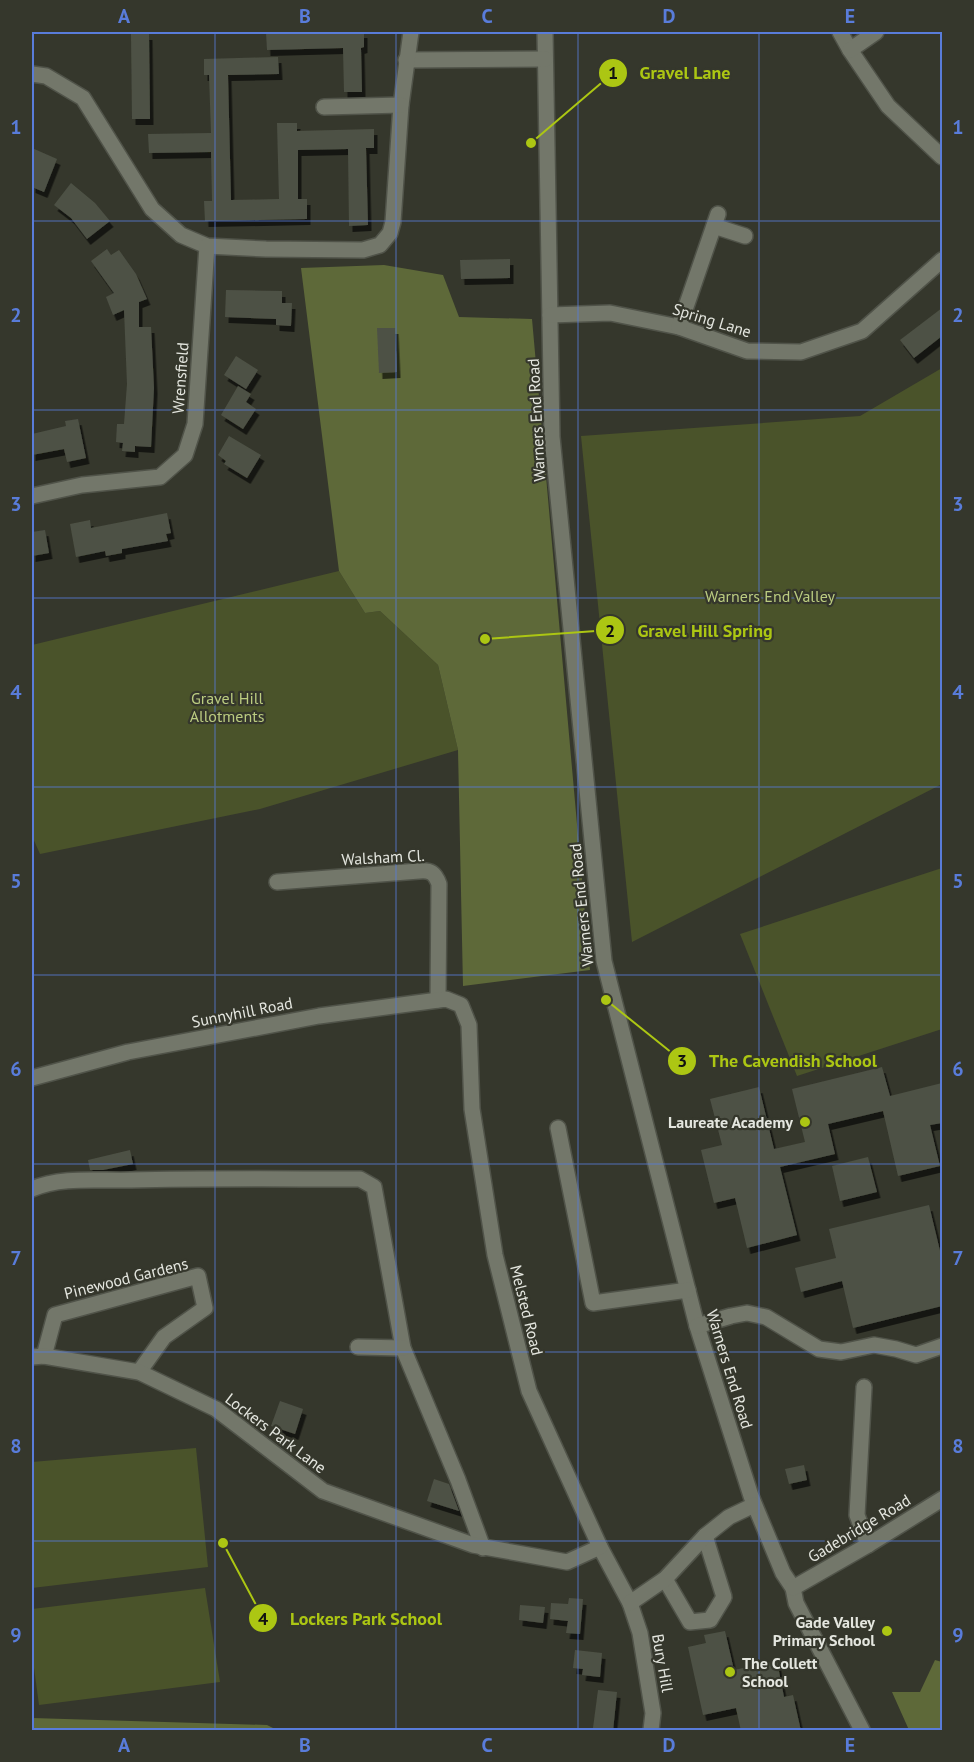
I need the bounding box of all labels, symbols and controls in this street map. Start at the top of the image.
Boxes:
text: A [118,3,131,29]
text: B [299,3,311,29]
text: C [481,3,493,29]
text: D [663,3,676,29]
text: E [845,3,855,29]
callout: Gravel Lane [598,55,743,91]
text: 1 [608,61,618,84]
text: Gravel Lane [640,61,730,84]
text: 1 [10,114,22,140]
text: 1 [952,114,964,140]
street label: Spring Lane [670,299,754,341]
text: 2 [10,302,22,328]
text: 2 [952,302,964,328]
street label: Wrensfield [168,342,192,414]
street label: Warners End Road [523,358,549,482]
text: 3 [10,491,22,517]
text: 3 [952,491,964,517]
park label: Warners End Valley [705,586,835,606]
callout: Gravel Hill Spring [595,612,785,648]
text: 2 [605,619,615,642]
text: Gravel Hill Spring [637,619,773,642]
text: 4 [10,679,22,705]
text: 4 [952,679,964,705]
park label: Gravel Hill Allotments [190,688,265,726]
street label: Warners End Road [565,843,597,967]
street label: Walsham Cl. [341,845,425,869]
text: 5 [10,868,22,894]
text: 5 [952,868,964,894]
street label: Sunnyhill Road [190,992,294,1032]
callout: The Cavendish School [667,1043,889,1079]
text: 3 [677,1049,687,1072]
text: The Cavendish School [709,1049,878,1072]
text: 6 [10,1056,22,1082]
text: 6 [952,1056,964,1082]
place label: Laureate Academy [668,1112,793,1132]
marker: Laureate Academy [798,1115,812,1129]
text: 7 [10,1245,22,1271]
text: 7 [952,1245,964,1271]
street label: Pinewood Gardens [62,1253,190,1303]
street label: Melsted Road [506,1263,548,1357]
street label: Warners End Road [702,1307,758,1431]
street label: Lockers Park Lane [222,1389,330,1477]
text: 8 [10,1433,22,1459]
text: 8 [952,1433,964,1459]
street label: Gadebridge Road [804,1489,914,1567]
callout: Lockers Park School [248,1600,454,1636]
text: 4 [258,1607,268,1630]
text: Lockers Park School [290,1607,443,1630]
place label: Gade Valley Primary School [773,1612,875,1650]
text: 9 [10,1622,22,1648]
text: 9 [952,1622,964,1648]
marker: Gade Valley Primary School [880,1624,894,1638]
street label: Bury Hill [648,1632,678,1694]
place label: The Collett School [742,1653,818,1691]
marker: The Collett School [723,1665,737,1679]
text: A [118,1732,131,1758]
text: B [299,1732,311,1758]
text: C [481,1732,493,1758]
text: D [663,1732,676,1758]
text: E [845,1732,855,1758]

